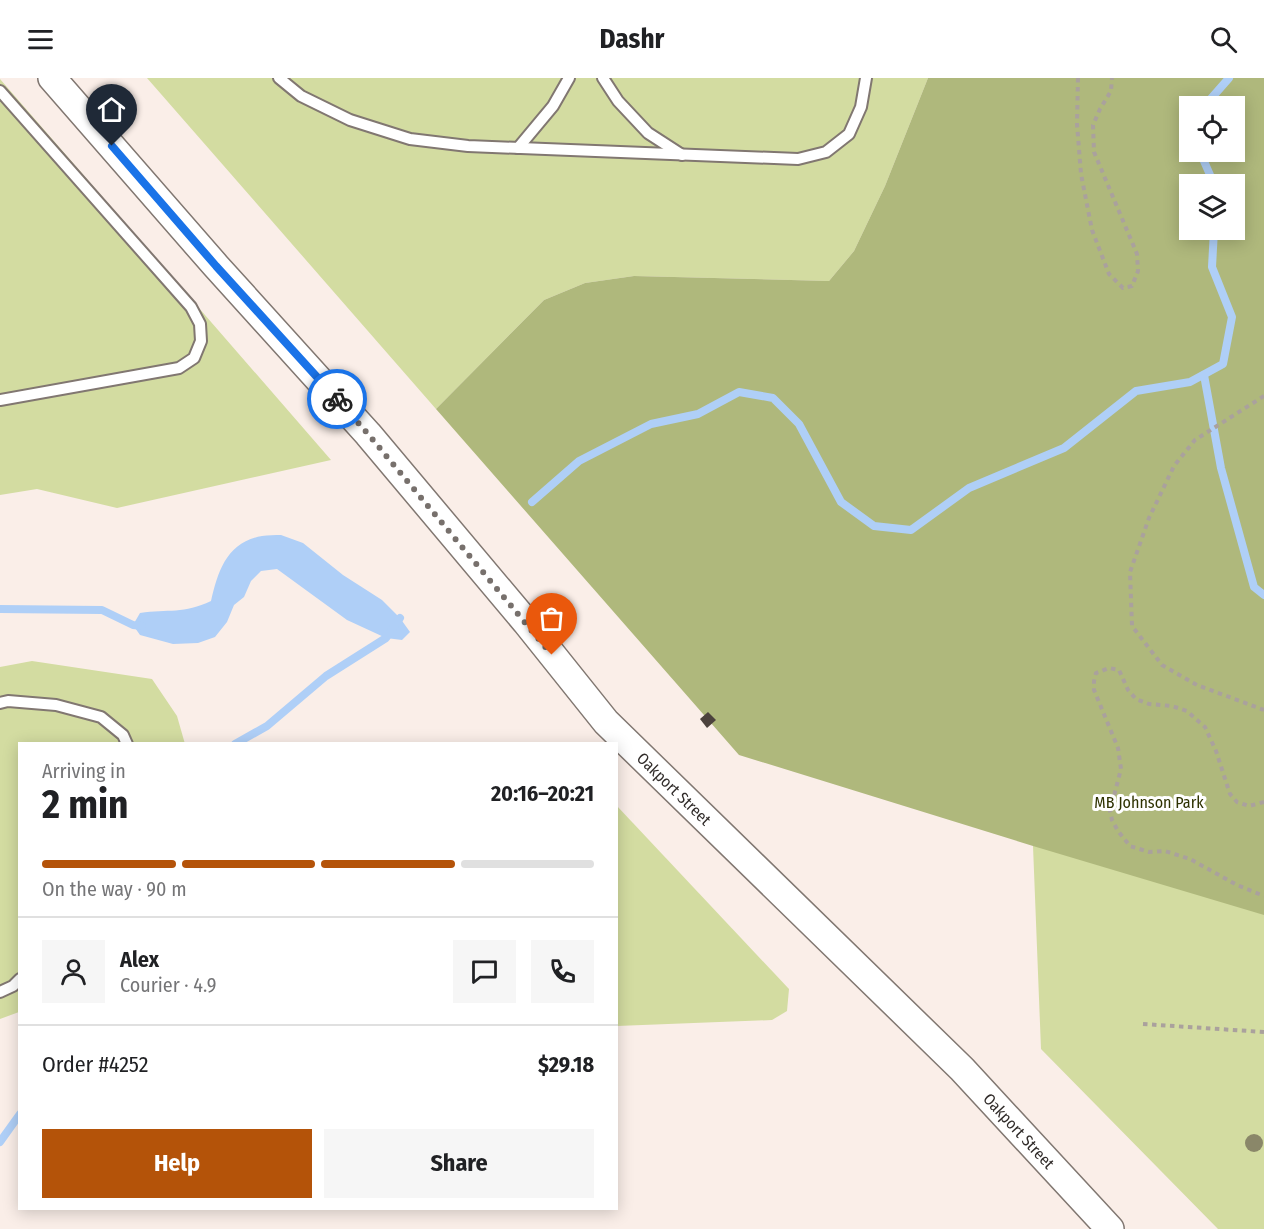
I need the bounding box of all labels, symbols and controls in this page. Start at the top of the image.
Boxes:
icon: menu [24,23,57,56]
text: Dashr [600,23,664,55]
icon: search [1207,23,1240,56]
pin [86,84,137,146]
icon: home [95,93,128,126]
map controls [1179,96,1245,240]
button: locate [1179,96,1245,162]
button: layers [1179,174,1245,240]
courier [307,369,367,429]
icon: bike [321,383,354,416]
pin [526,593,577,655]
icon: bag [535,602,568,635]
street label: Oakport Street [633,749,715,830]
text: Arriving in [42,759,126,783]
text: 20:16–20:21 [491,780,594,807]
text: 2 min [42,782,128,828]
park label: MB Johnson Park [1094,793,1204,812]
text: On the way · 90 m [42,877,187,901]
button: person [42,940,105,1003]
button: chat [453,940,516,1003]
button: phone [531,940,594,1003]
text: Alex [120,946,159,973]
text: Courier · 4.9 [120,973,216,997]
text: Order #4252 [42,1051,148,1078]
text: $29.18 [538,1051,594,1078]
street label: Oakport Street [979,1089,1059,1173]
button: Help [42,1129,312,1198]
button: Share [324,1129,594,1198]

